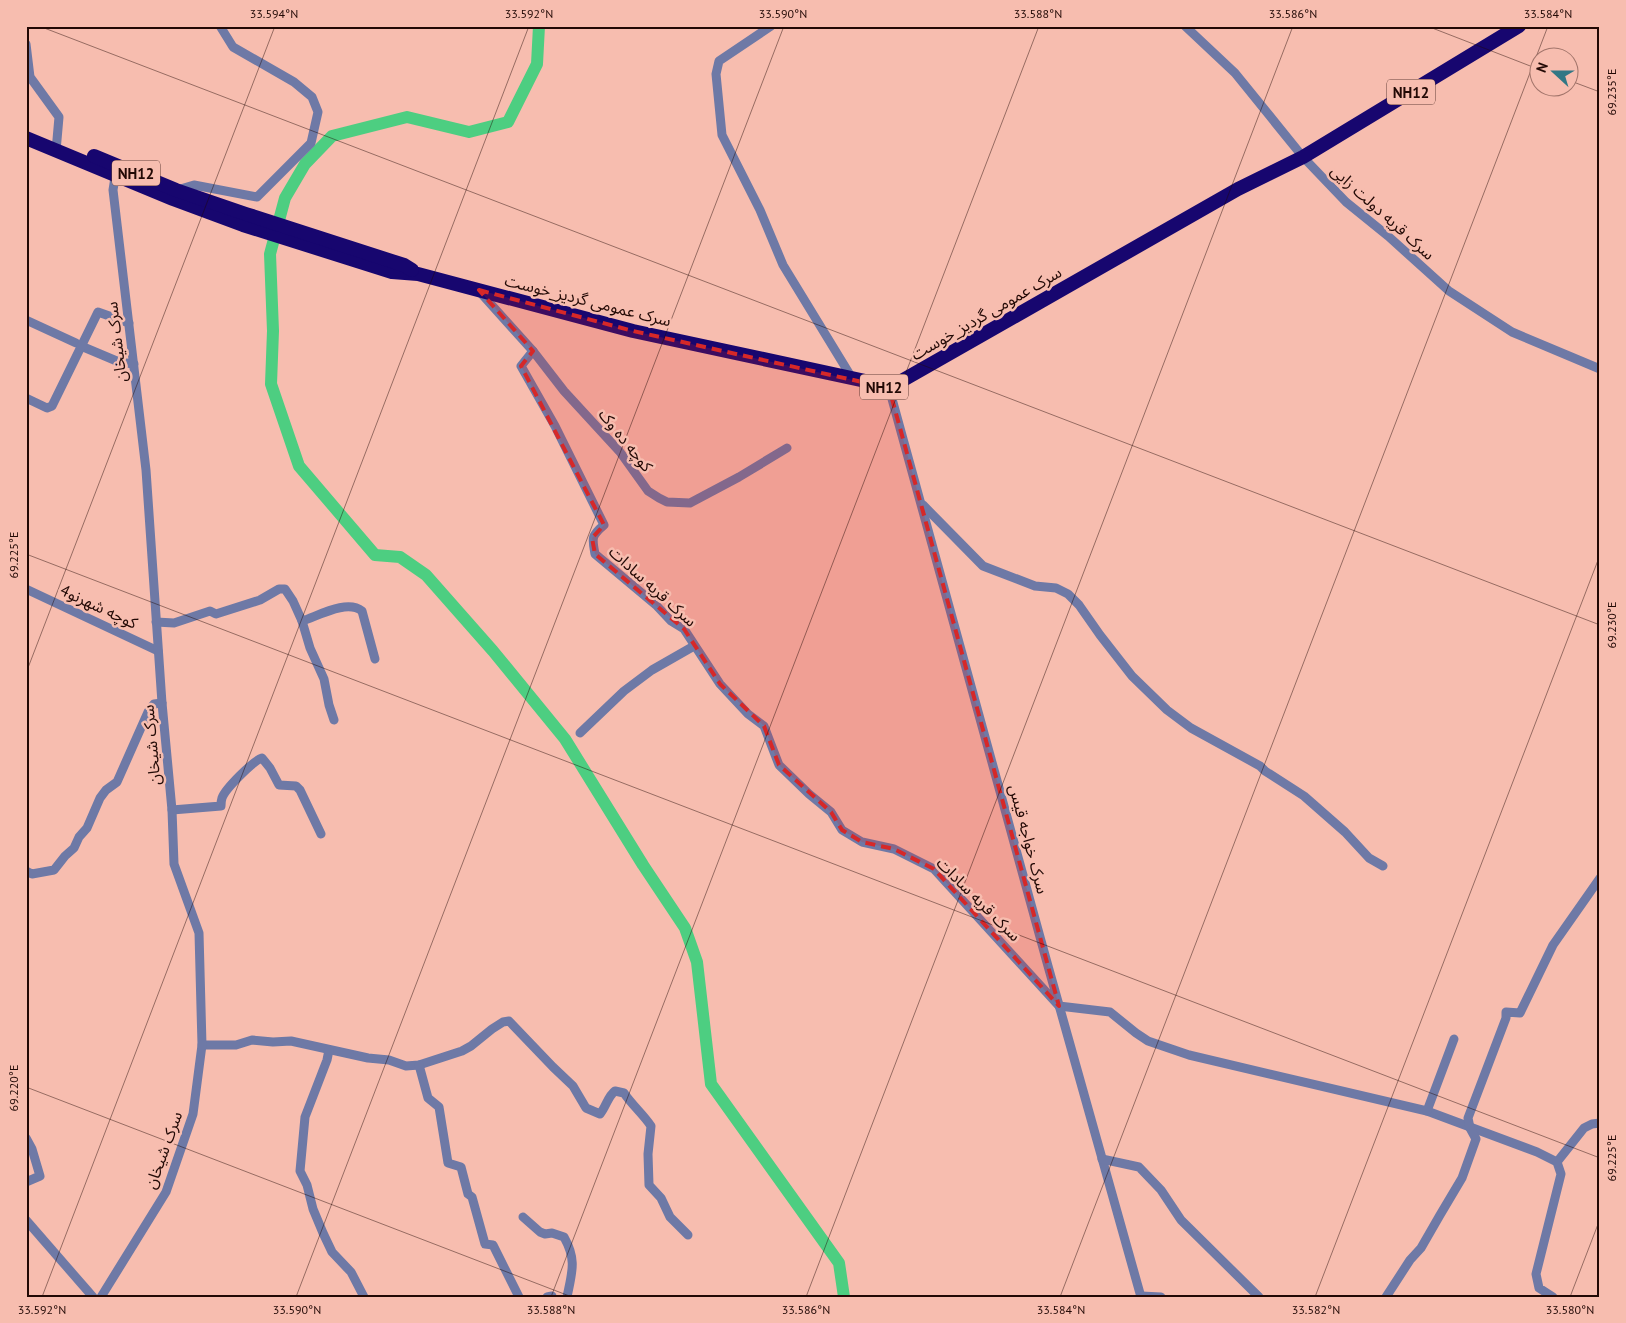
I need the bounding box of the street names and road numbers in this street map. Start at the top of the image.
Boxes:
road number: NH12 [1387,80,1435,104]
road number: NH12 [112,160,160,186]
street label: سرک قریه دولت زایی [1327,160,1439,264]
street label: سرک عمومی گردیز_خوست [907,262,1065,364]
street label: سرک عمومی گردیز_خوست [503,270,673,330]
street label: سرک شیخان [101,301,131,383]
road number: NH12 [860,374,908,400]
street label: کوچه ده وک [594,404,658,476]
street label: سرک قریه سادات [605,541,701,631]
street label: کوچه شهرنو4 [57,579,141,634]
street label: سرک شیخان [138,704,164,786]
street label: سرک خواجه قیس [1005,782,1053,896]
street label: سرک قریه سادات [933,853,1025,945]
street label: سرک شیخان [140,1109,186,1191]

